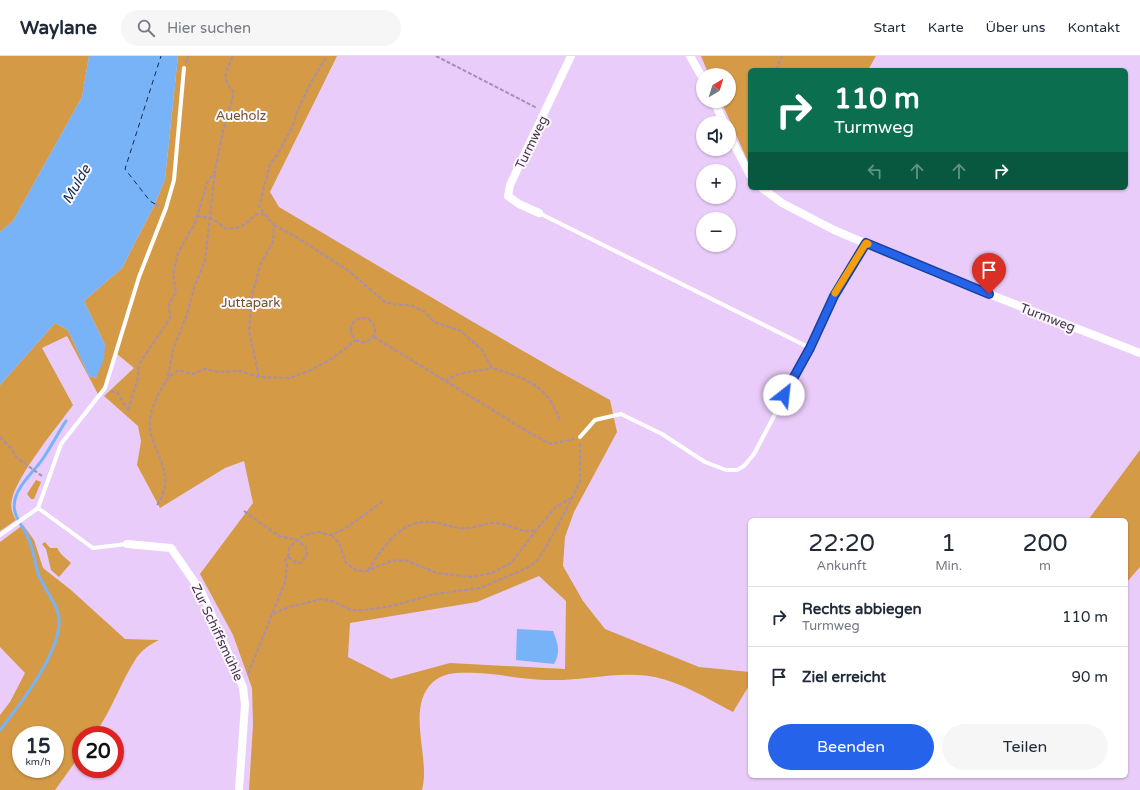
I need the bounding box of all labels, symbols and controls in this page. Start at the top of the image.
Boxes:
search box [121,10,401,46]
text: Waylane [20,17,97,39]
icon: search [135,17,157,39]
text: Hier suchen [167,19,251,37]
text: Start [874,19,906,36]
text: Karte [928,19,964,36]
text: Über uns [986,19,1046,36]
text: Kontakt [1068,19,1120,36]
north arrow [696,68,736,108]
map controls [696,68,736,252]
text: 110 m [834,82,920,116]
icon: right [768,84,820,136]
park label: Aueholz [216,108,266,124]
street label: Turmweg [512,113,552,172]
button: sound [696,116,736,156]
text: Turmweg [834,116,914,138]
icon: left [864,160,886,182]
icon: ahead [906,160,928,182]
icon: ahead [948,160,970,182]
icon: right [990,160,1012,182]
water label: Mulde [59,161,95,207]
button: + [696,164,736,204]
button: − [696,212,736,252]
pin [972,253,1006,294]
icon: arrive [978,259,1000,281]
park label: Juttapark [222,295,280,311]
street label: Turmweg [1018,300,1077,336]
position arrow [763,374,805,416]
text: 22:20 [808,529,875,558]
text: 1 [941,529,956,558]
text: 200 [1022,529,1068,558]
text: Ankunft [817,558,867,574]
text: Min. [935,558,962,574]
text: m [1039,558,1051,574]
street label: Zur Schiffsmühle [188,581,247,684]
text: Rechts abbiegen [802,600,922,618]
icon: right [768,606,790,628]
text: 110 m [1062,608,1108,626]
text: Turmweg [802,618,860,634]
icon: arrive [768,666,790,688]
text: Ziel erreicht [802,668,886,686]
text: 90 m [1071,668,1108,686]
button: Beenden [768,724,934,770]
button: Teilen [942,724,1108,770]
speed limit sign: 20 [72,726,124,778]
text: 15 [25,735,51,759]
text: km/h [25,756,51,768]

